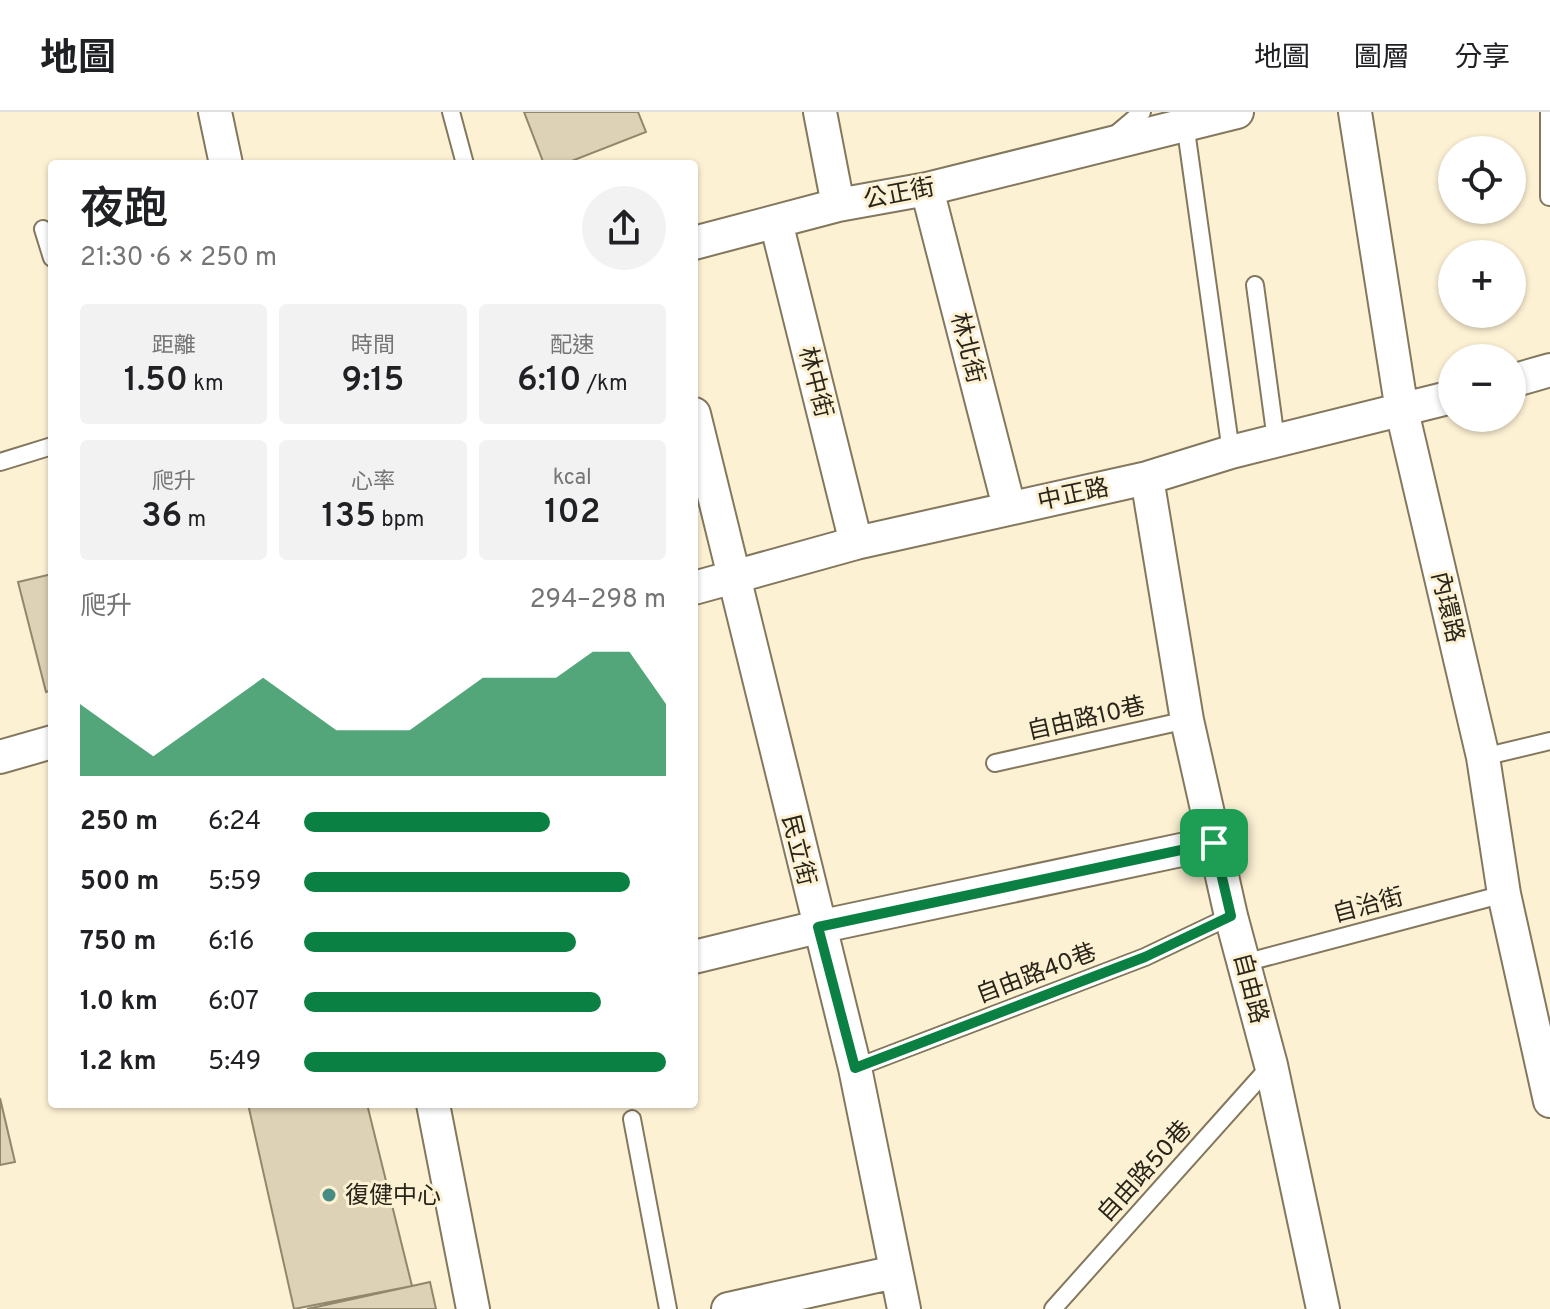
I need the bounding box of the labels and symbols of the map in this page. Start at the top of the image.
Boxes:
street label: 公正街 [861,173,938,217]
street label: 林北街 [943,310,989,387]
street label: 林中街 [791,344,837,421]
street label: 中正路 [1035,474,1112,518]
street label: 內環路 [1423,569,1469,646]
street label: 自由路10巷 [1024,692,1148,748]
pin [1180,809,1248,877]
street label: 民立街 [774,812,820,889]
street label: 自治街 [1330,883,1407,931]
street label: 自由路40巷 [972,938,1101,1012]
street label: 自由路 [1225,950,1273,1027]
street label: 自由路50巷 [1092,1115,1199,1229]
place label: 復健中心 [345,1182,441,1212]
marker: 復健中心 [320,1186,338,1204]

